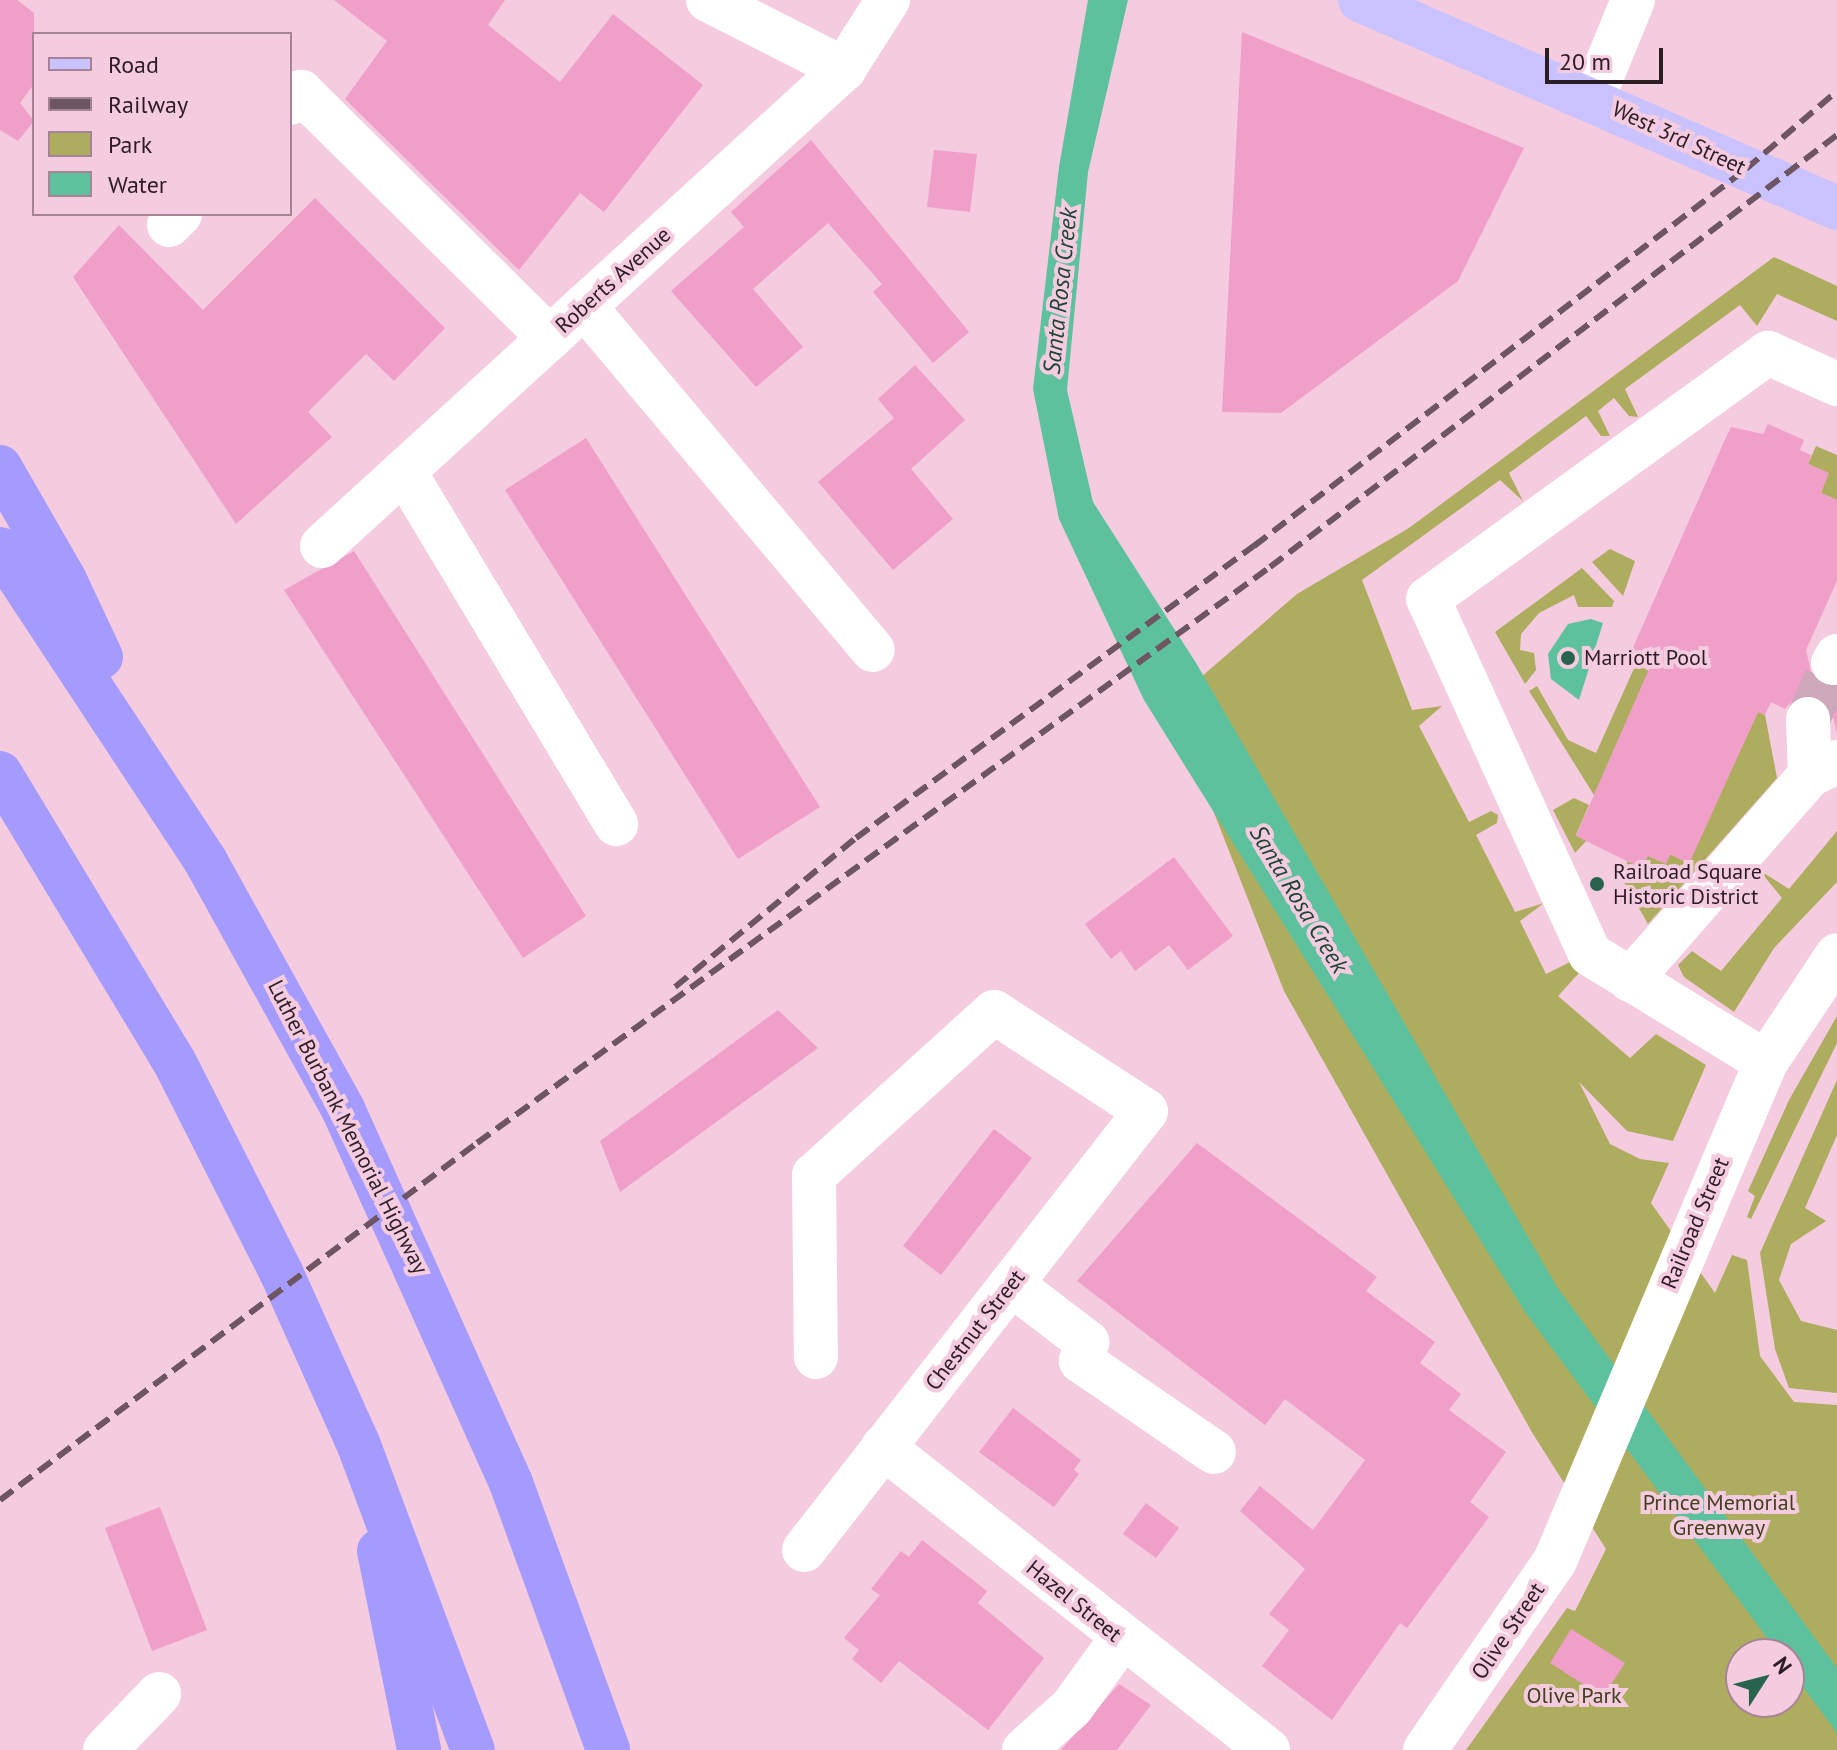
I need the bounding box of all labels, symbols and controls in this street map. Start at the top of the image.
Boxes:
legend [32,32,292,216]
scale bar [1549,32,1667,82]
text: 20 m [1559,46,1611,77]
text: Road [108,49,159,80]
text: Railway [108,89,188,120]
street label: West 3rd Street [1608,96,1750,180]
text: Park [108,129,152,160]
text: Water [108,169,167,200]
water label: Santa Rosa Creek [1037,206,1083,376]
street label: Roberts Avenue [550,221,676,339]
place label: Marriott Pool [1584,645,1707,671]
marker: Marriott Pool [1559,649,1577,667]
water label: Santa Rosa Creek [1244,820,1354,978]
place label: Railroad Square Historic District [1613,858,1762,910]
marker: Railroad Square Historic District [1588,875,1606,893]
street label: Luther Burbank Memorial Highway [262,975,434,1279]
street label: Railroad Street [1655,1153,1735,1293]
street label: Chestnut Street [920,1264,1030,1396]
park label: Prince Memorial Greenway [1643,1489,1795,1540]
street label: Hazel Street [1021,1555,1127,1647]
street label: Olive Street [1466,1578,1550,1684]
north arrow [1725,1638,1805,1718]
text: N [1767,1651,1798,1679]
park label: Olive Park [1526,1683,1622,1709]

